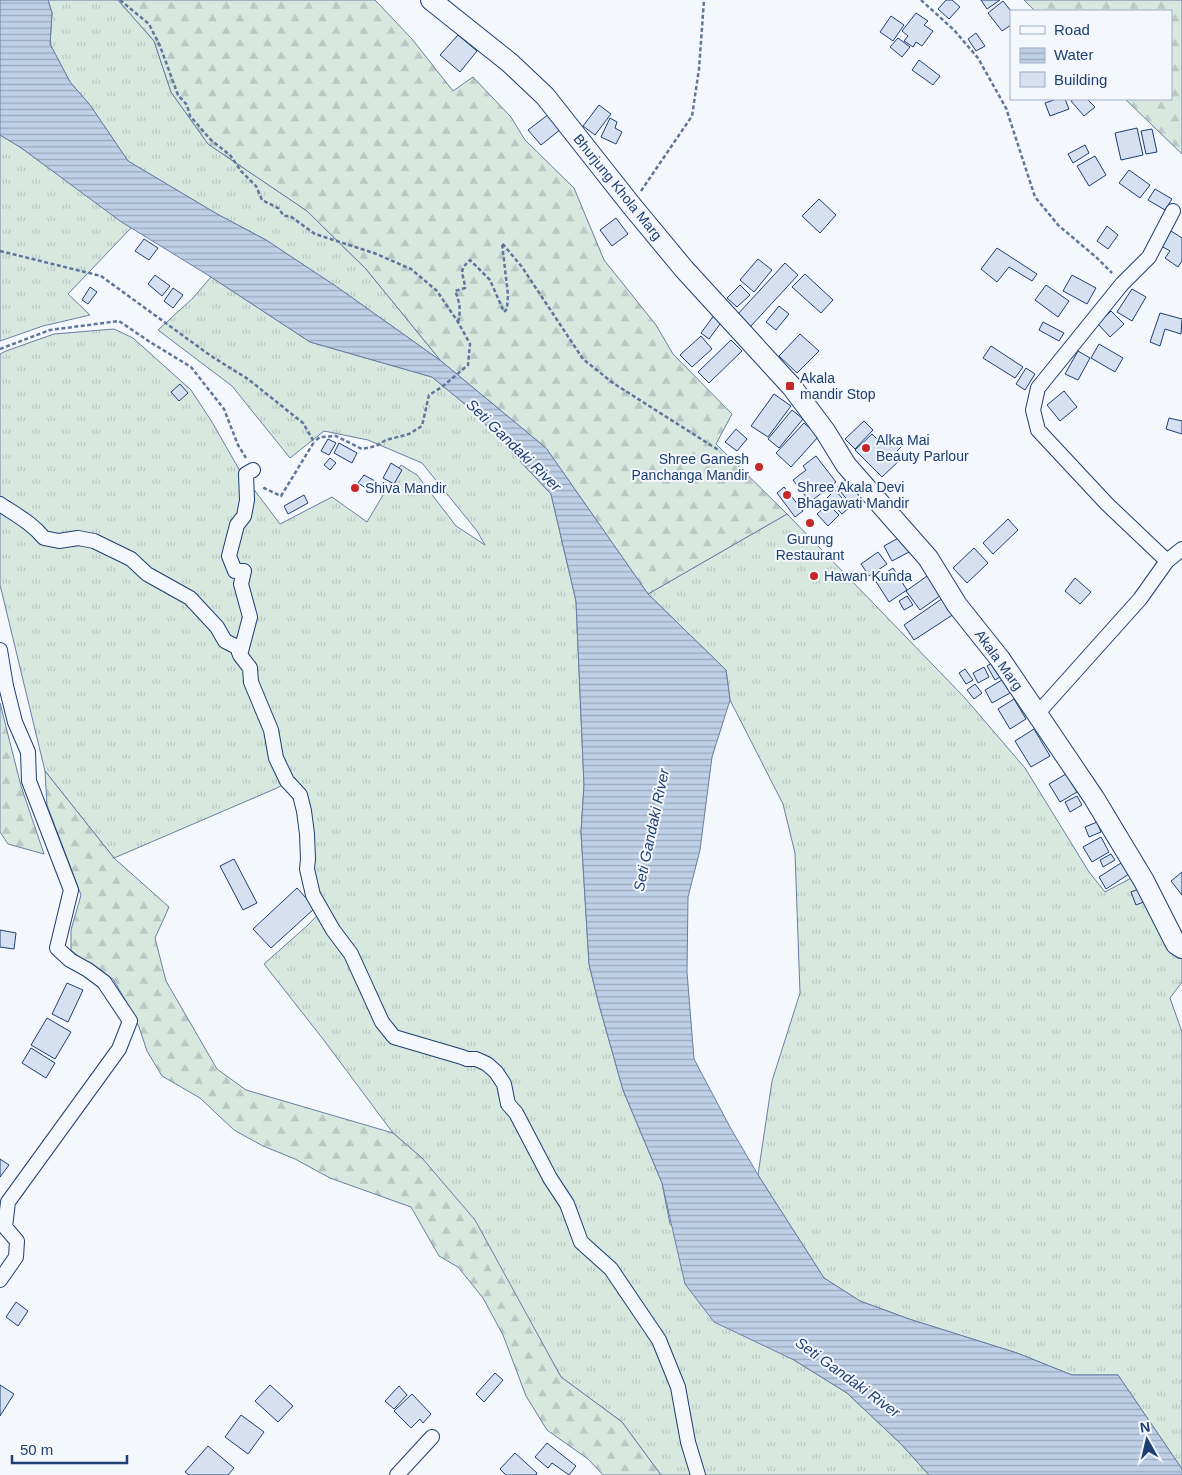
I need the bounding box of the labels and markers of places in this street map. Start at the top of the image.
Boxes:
place label: Akala mandir Stop [800,370,876,402]
marker: Akala mandir Stop [784,380,796,392]
place label: Alka Mai Beauty Parlour [876,432,969,464]
marker: Alka Mai Beauty Parlour [860,442,872,454]
place label: Shree Ganesh Panchanga Mandir [631,451,749,483]
marker: Shree Ganesh Panchanga Mandir [753,461,765,473]
place label: Shree Akala Devi Bhagawati Mandir [797,479,909,511]
place label: Shiva Mandir [365,480,447,496]
marker: Shiva Mandir [349,482,361,494]
marker: Shree Akala Devi Bhagawati Mandir [781,489,793,501]
marker: Gurung Restaurant [804,517,816,529]
place label: Gurung Restaurant [776,531,844,563]
place label: Hawan Kunda [824,568,912,584]
marker: Hawan Kunda [808,570,820,582]

